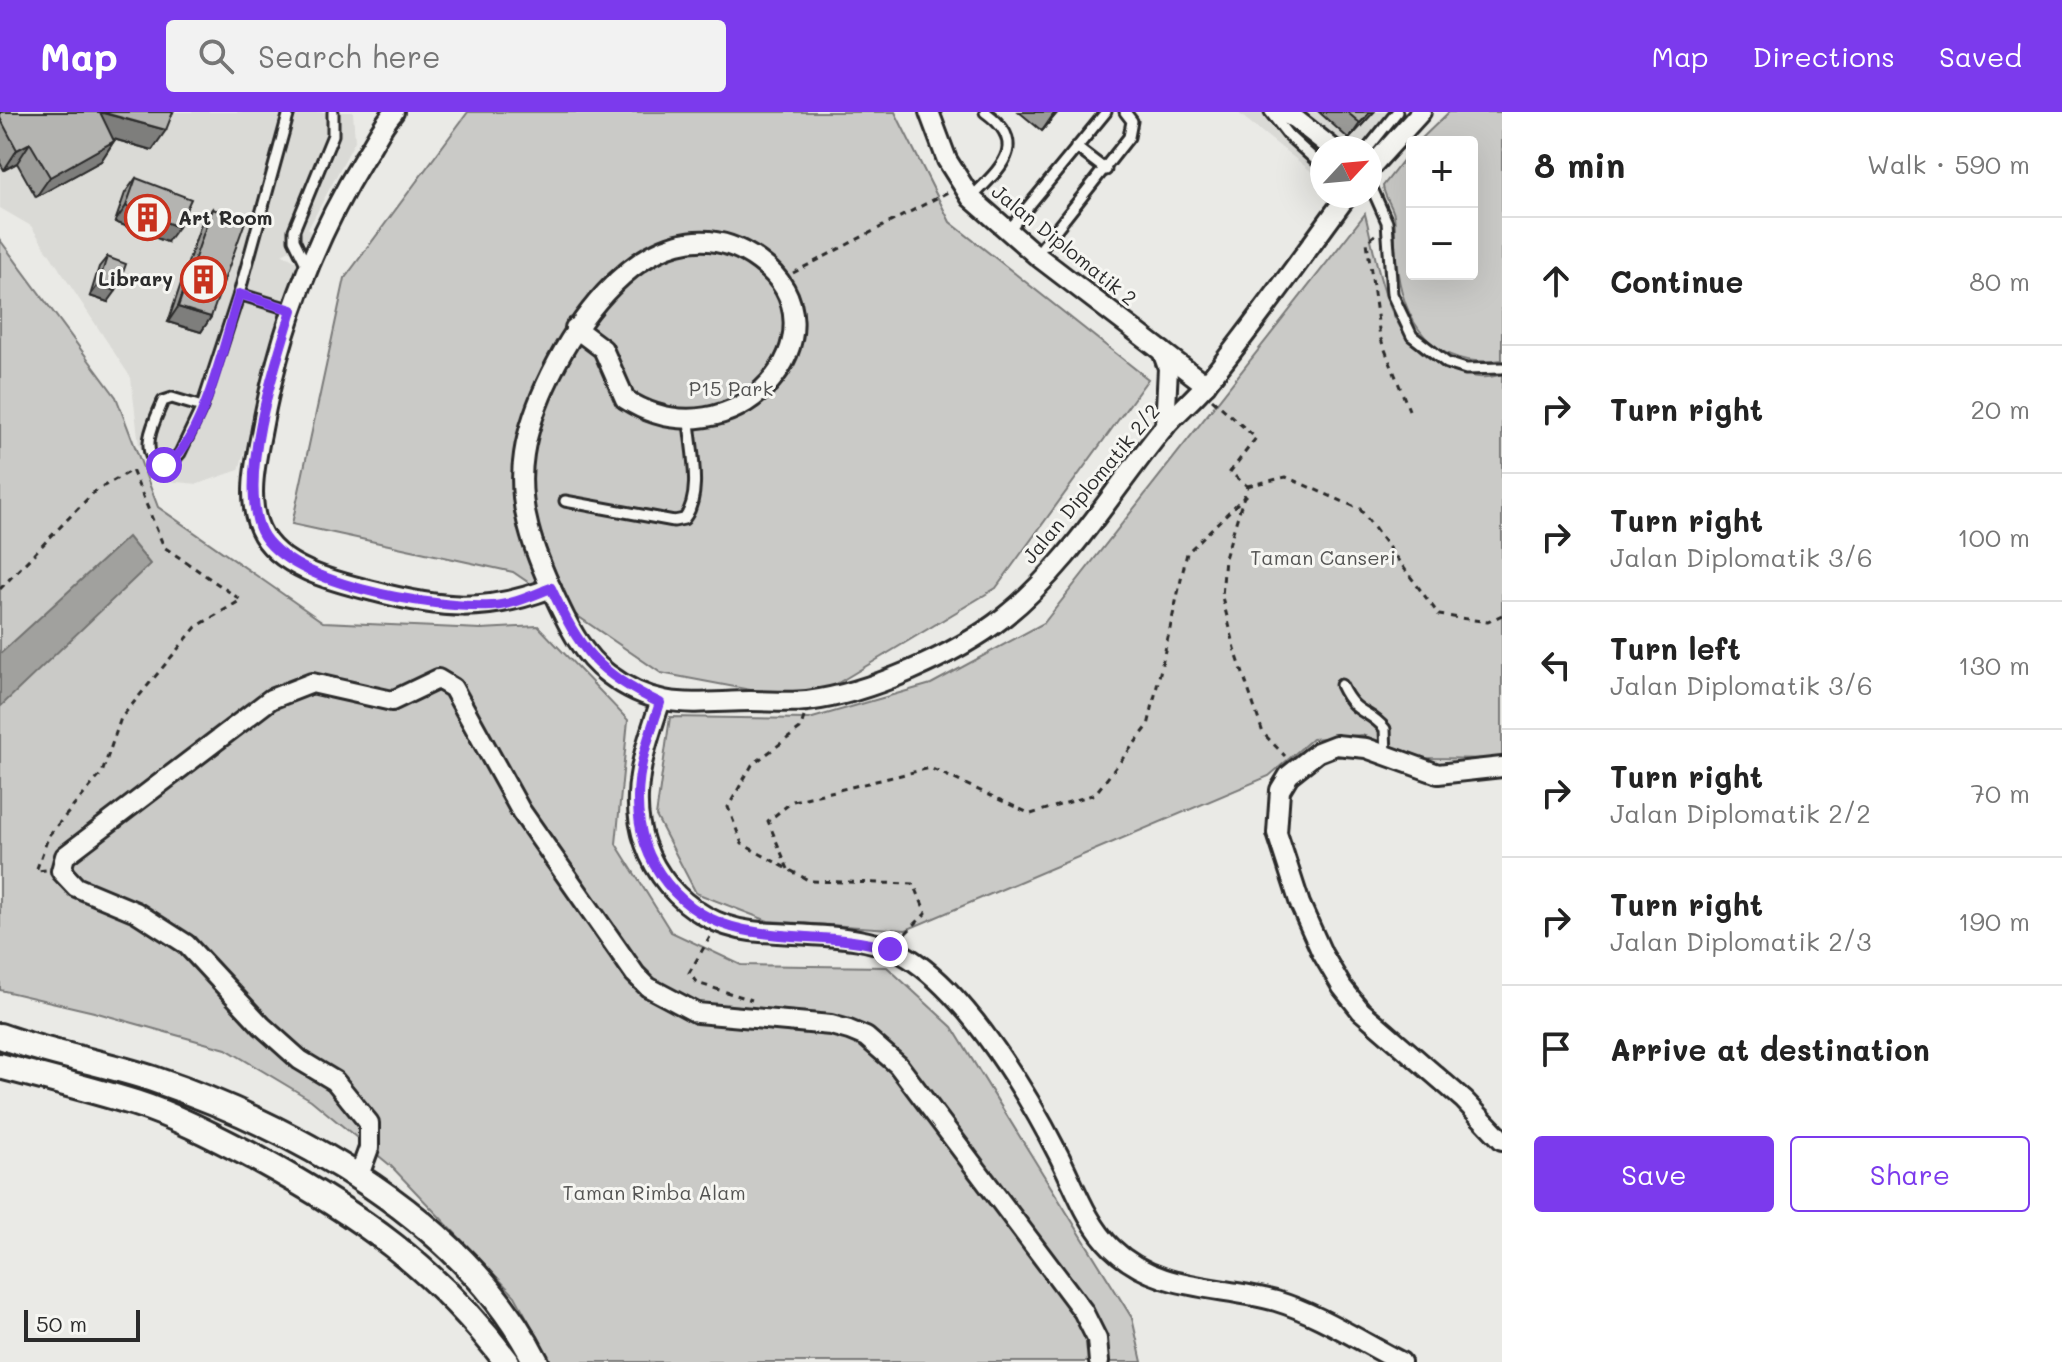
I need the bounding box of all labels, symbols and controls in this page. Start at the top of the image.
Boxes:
search box [166,20,726,92]
text: Map [40,31,118,81]
icon: search [194,34,238,78]
text: Search here [258,36,441,76]
text: Map [1652,38,1709,74]
text: Directions [1753,38,1895,74]
text: Saved [1939,38,2022,74]
north arrow [1310,136,1382,208]
map controls [1406,136,1478,280]
button: + [1406,136,1478,208]
text: 8 min [1534,142,1625,187]
text: Walk · 590 m [1867,147,2030,181]
street label: Jalan Diplomatik 2 [987,178,1142,311]
building icon: Art Room [123,194,171,242]
place label: Art Room [178,204,272,230]
button: − [1406,208,1478,280]
building icon: Library [180,255,228,303]
icon: ahead [1534,259,1578,303]
text: Continue [1610,261,1743,301]
text: 80 m [1969,264,2030,298]
place label: Library [98,265,173,291]
park label: P15 Park [689,375,773,401]
icon: right [1534,387,1578,431]
text: Turn right [1610,389,1763,429]
text: 20 m [1970,392,2030,426]
street label: Jalan Diplomatik 2/2 [1016,398,1165,569]
route start [146,447,182,483]
text: Turn right [1610,500,1763,540]
icon: right [1534,515,1578,559]
text: 100 m [1957,520,2030,554]
text: Jalan Diplomatik 3/6 [1610,540,1873,574]
park label: Taman Canseri [1250,544,1396,570]
text: Turn left [1610,628,1741,668]
icon: left [1534,643,1578,687]
text: 130 m [1958,648,2030,682]
text: Jalan Diplomatik 3/6 [1610,668,1873,702]
text: Turn right [1610,756,1763,796]
icon: right [1534,771,1578,815]
text: 70 m [1970,776,2030,810]
text: Jalan Diplomatik 2/2 [1610,796,1871,830]
text: Turn right [1610,884,1763,924]
icon: right [1534,899,1578,943]
text: 190 m [1958,904,2030,938]
text: Jalan Diplomatik 2/3 [1610,924,1872,958]
route end [872,931,908,967]
icon: arrive [1534,1027,1578,1071]
text: Arrive at destination [1610,1029,1930,1069]
button: Save [1534,1136,1774,1212]
button: Share [1790,1136,2030,1212]
park label: Taman Rimba Alam [562,1179,746,1205]
scale bar [24,1306,140,1342]
text: 50 m [36,1309,87,1338]

